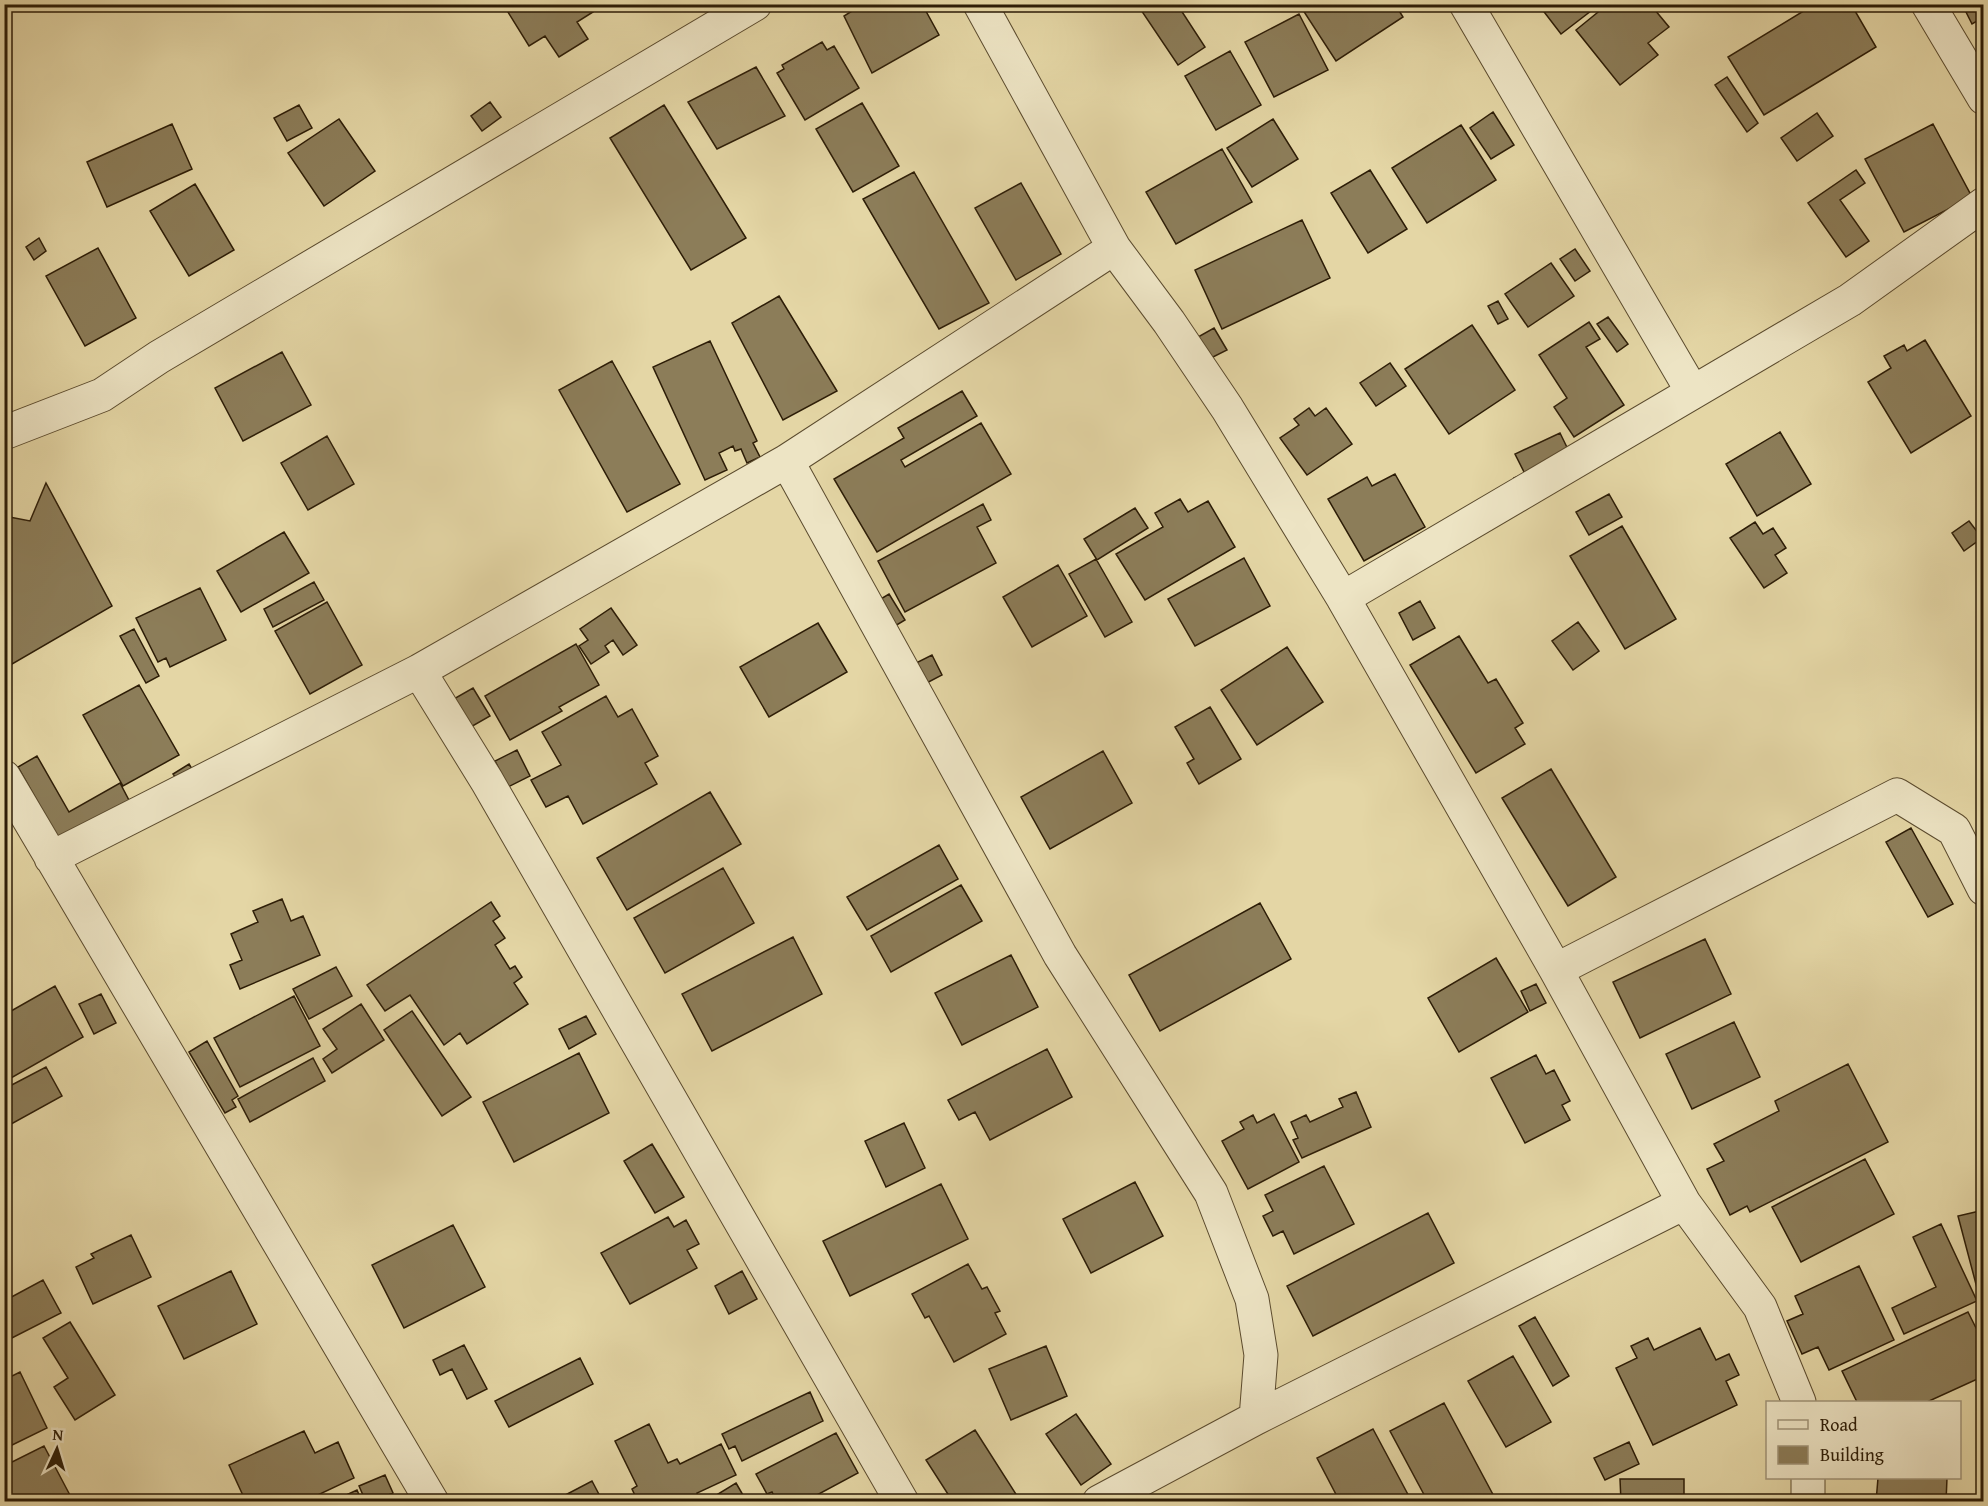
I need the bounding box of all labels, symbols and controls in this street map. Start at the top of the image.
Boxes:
legend [1766,1401,1961,1479]
text: Road [1820,1411,1858,1438]
north arrow [27,1419,87,1479]
text: N [52,1422,65,1446]
text: Building [1820,1441,1884,1468]

